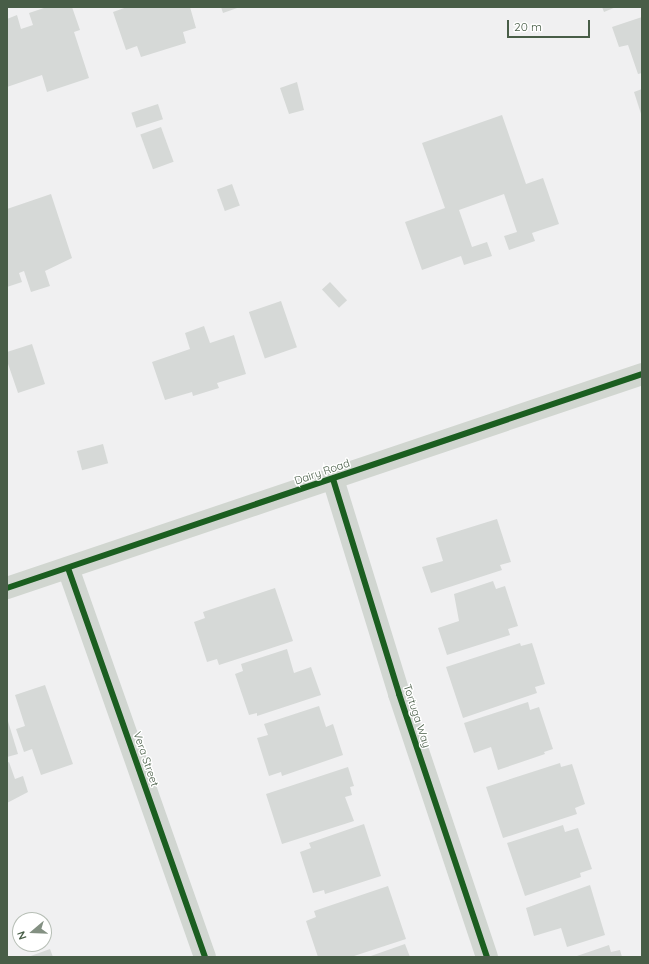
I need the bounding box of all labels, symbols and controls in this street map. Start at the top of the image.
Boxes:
scale bar [509,12,592,38]
text: 20 m [514,19,542,34]
street label: Dairy Road [293,456,351,488]
street label: Tortuga Way [401,683,433,749]
street label: Vera Street [130,730,162,788]
north arrow [12,912,52,952]
text: N [14,929,30,942]

